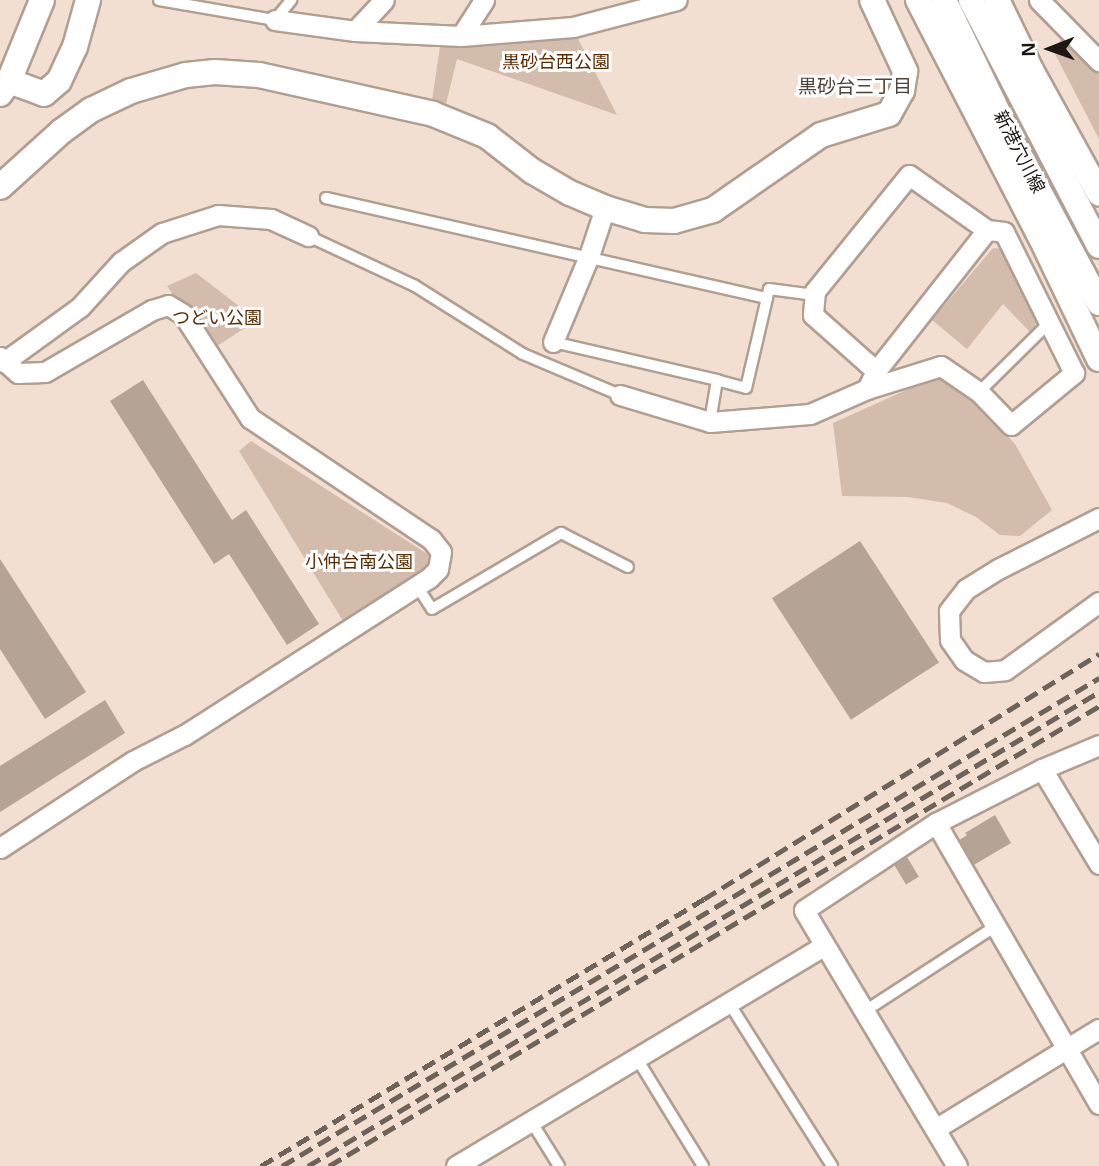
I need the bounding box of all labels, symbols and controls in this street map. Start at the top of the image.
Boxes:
north arrow [1015,14,1085,84]
text: N [1018,42,1039,56]
park label: 黒砂台西公園 [502,51,610,73]
district label: 黒砂台三丁目 [798,76,912,98]
street label: 新港穴川線 [989,107,1049,197]
park label: つどい公園 [172,307,262,329]
park label: 小仲台南公園 [305,551,413,573]

